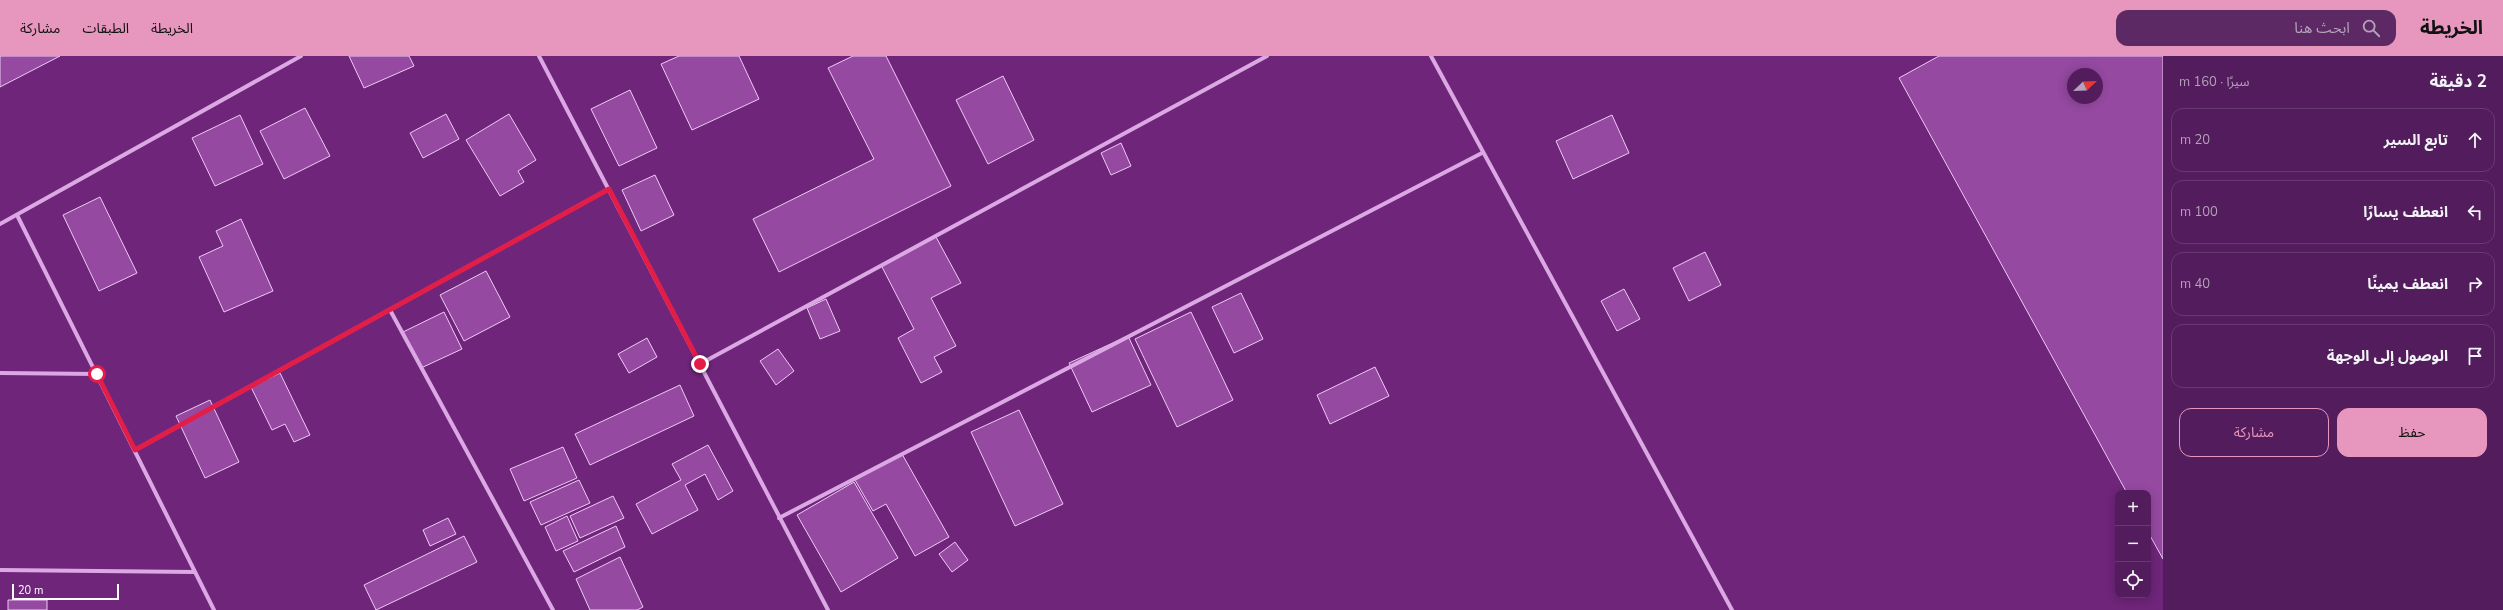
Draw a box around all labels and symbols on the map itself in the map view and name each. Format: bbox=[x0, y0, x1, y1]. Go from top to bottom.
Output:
north arrow bbox=[2067, 68, 2103, 104]
route end bbox=[691, 355, 709, 373]
route start bbox=[88, 365, 106, 383]
scale bar bbox=[12, 582, 119, 601]

